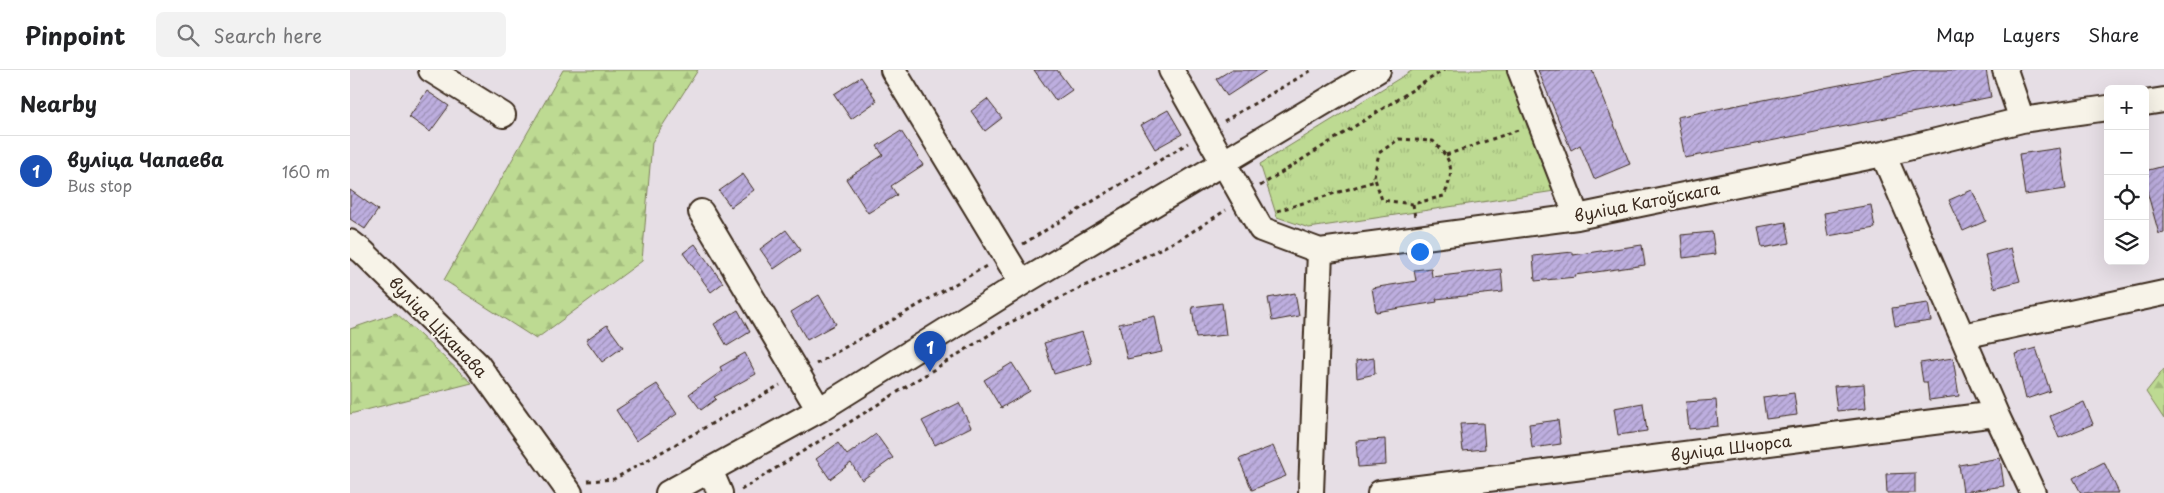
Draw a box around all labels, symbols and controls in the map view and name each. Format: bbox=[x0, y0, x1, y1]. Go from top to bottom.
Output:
search box bbox=[156, 12, 506, 57]
text: Pinpoint bbox=[25, 17, 126, 53]
icon: search bbox=[174, 21, 202, 49]
text: Search here bbox=[214, 21, 322, 49]
text: Map bbox=[1936, 21, 1975, 48]
text: Layers bbox=[2003, 21, 2060, 48]
text: Share bbox=[2088, 21, 2139, 48]
map controls bbox=[2104, 85, 2149, 265]
button: + bbox=[2104, 85, 2149, 130]
text: Nearby bbox=[20, 87, 97, 119]
button: − bbox=[2104, 130, 2149, 175]
text: вуліца Чапаева bbox=[67, 145, 224, 173]
text: 1 bbox=[32, 159, 40, 183]
text: 160 m bbox=[282, 159, 330, 183]
text: Bus stop bbox=[67, 173, 132, 197]
street label: вуліца Катоўскага bbox=[1572, 175, 1722, 227]
button: locate bbox=[2104, 175, 2149, 220]
button: layers bbox=[2104, 220, 2149, 265]
your location bbox=[1407, 239, 1433, 265]
street label: вуліца Ціханава bbox=[384, 270, 493, 382]
pin: 1 bbox=[914, 331, 946, 372]
street label: вуліца Шчорса bbox=[1669, 428, 1793, 466]

